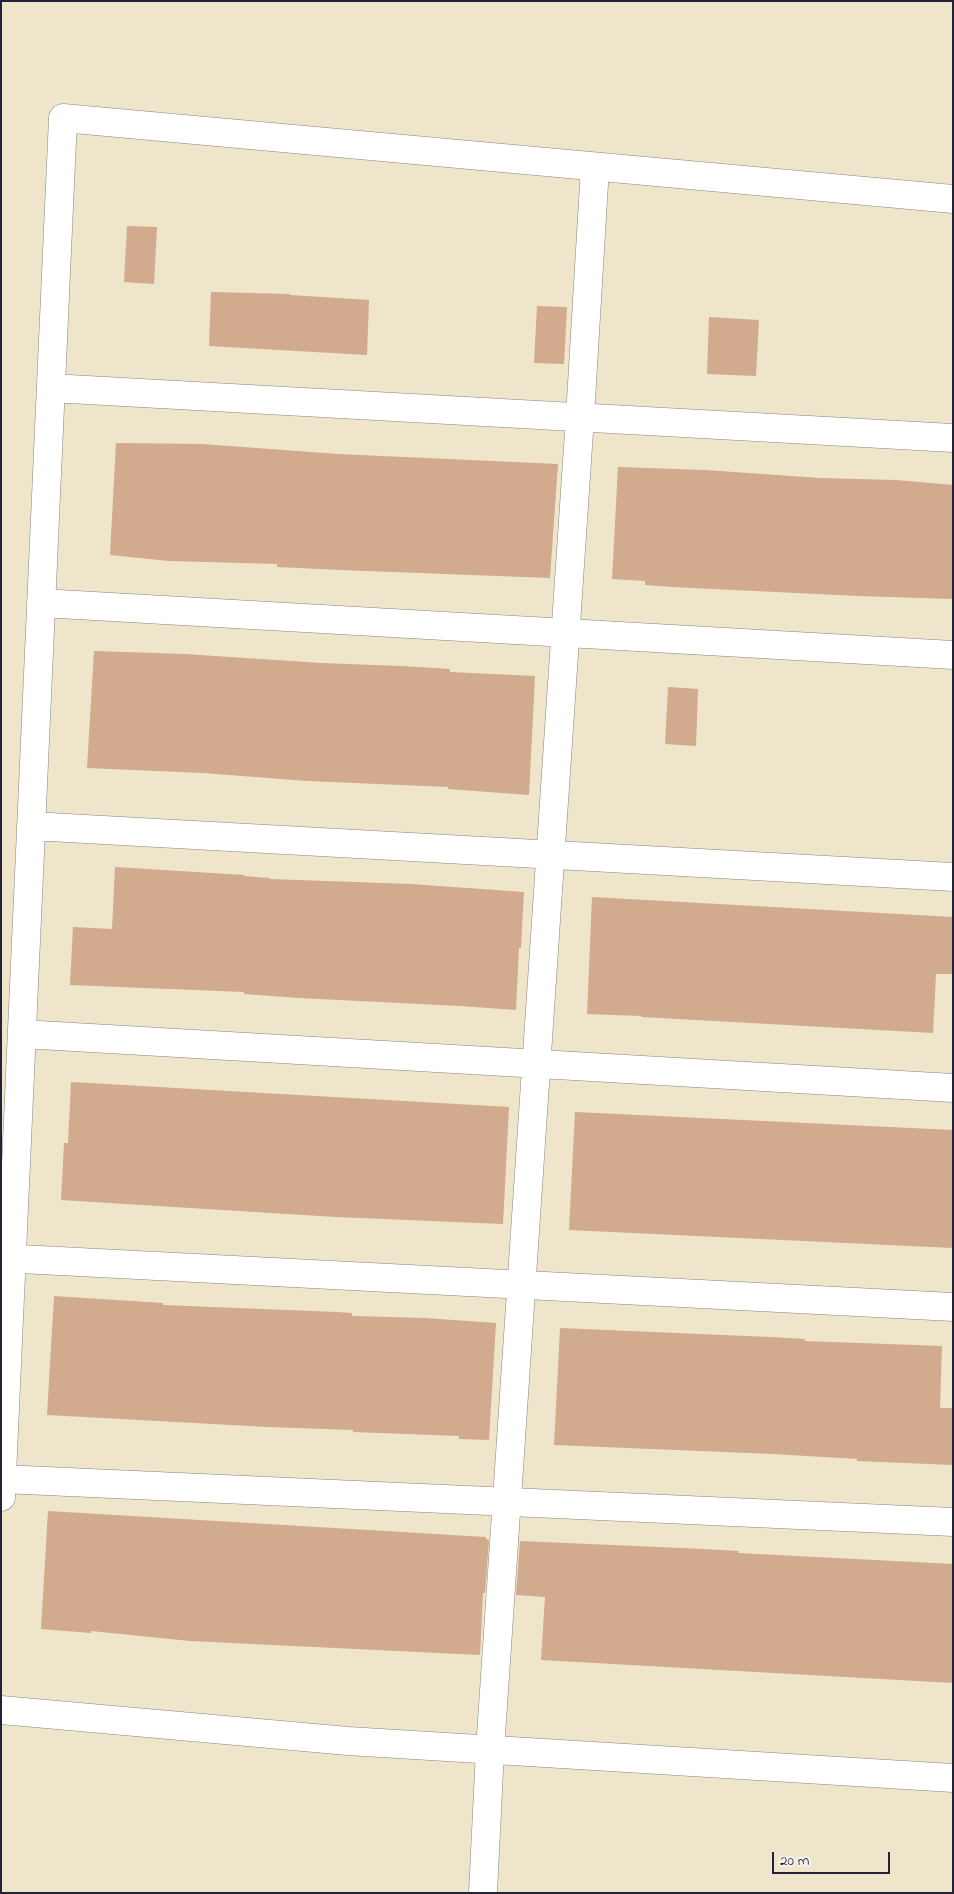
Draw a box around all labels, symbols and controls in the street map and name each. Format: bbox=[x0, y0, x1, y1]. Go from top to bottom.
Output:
scale bar bbox=[774, 1842, 892, 1874]
text: 20 m bbox=[780, 1850, 809, 1872]

